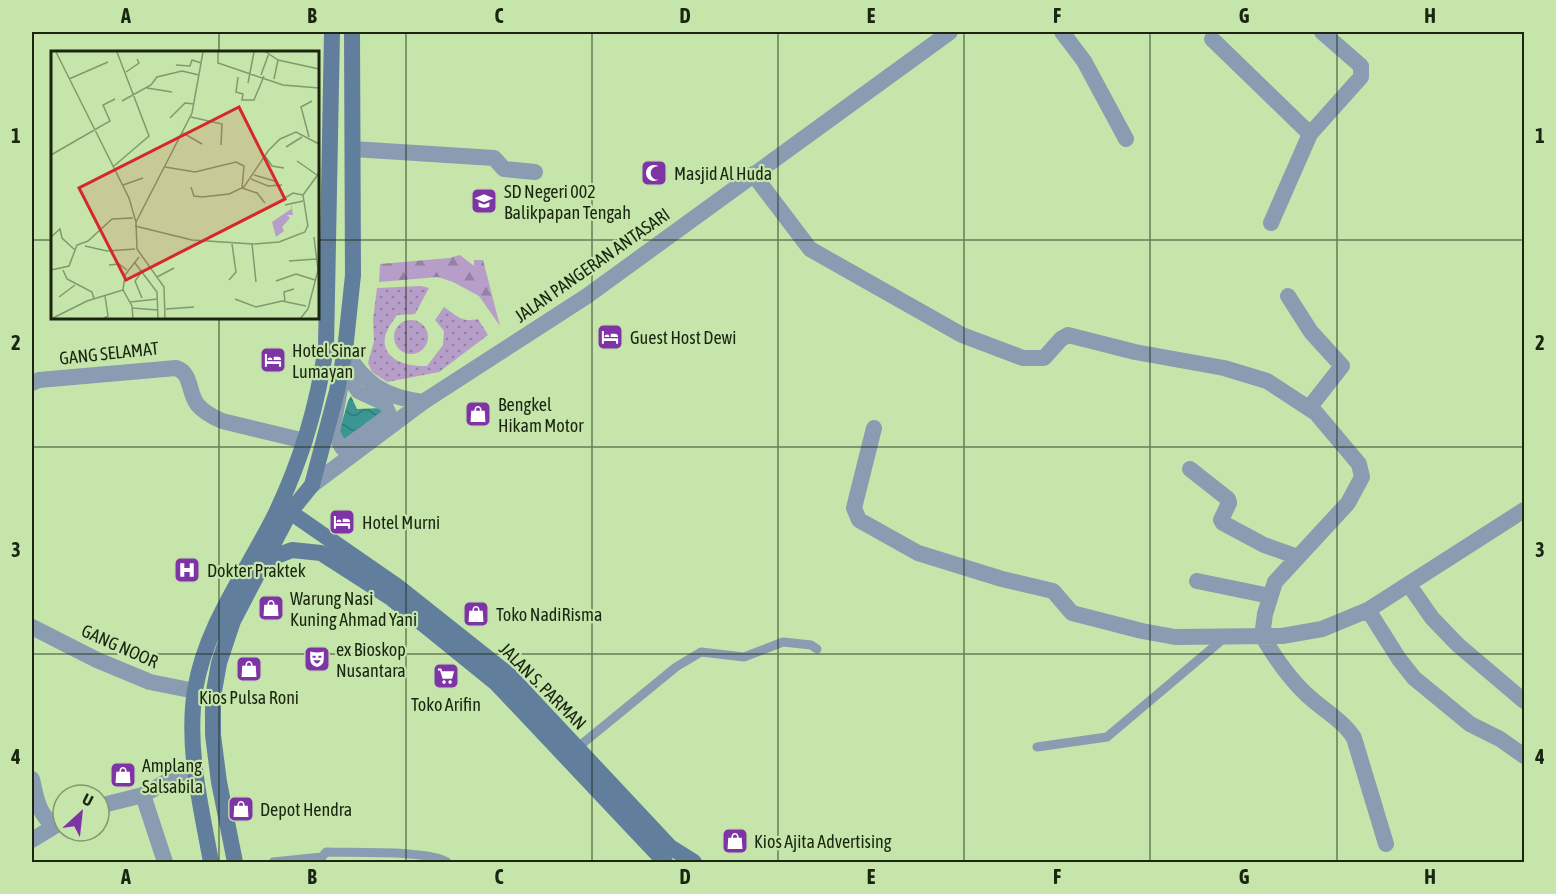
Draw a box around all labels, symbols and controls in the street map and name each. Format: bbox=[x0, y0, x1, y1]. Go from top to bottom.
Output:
text: A bbox=[120, 4, 131, 27]
text: B bbox=[307, 4, 317, 27]
text: C bbox=[495, 4, 504, 27]
text: D bbox=[679, 4, 691, 27]
text: E bbox=[867, 4, 876, 27]
text: F bbox=[1053, 4, 1061, 27]
text: G bbox=[1239, 4, 1250, 27]
text: H bbox=[1424, 4, 1436, 27]
inset map bbox=[51, 51, 320, 320]
text: 1 bbox=[11, 124, 21, 147]
text: 1 bbox=[1535, 124, 1545, 147]
mosque icon: Masjid Al Huda bbox=[639, 158, 669, 188]
place label: Masjid Al Huda bbox=[674, 163, 772, 184]
place label: SD Negeri 002 Balikpapan Tengah bbox=[504, 181, 631, 223]
school or university icon: SD Negeri 002 Balikpapan Tengah bbox=[469, 186, 499, 216]
street label: JALAN PANGERAN ANTASARI bbox=[510, 203, 674, 327]
hotel icon: Guest Host Dewi bbox=[595, 322, 625, 352]
place label: Guest Host Dewi bbox=[630, 327, 736, 348]
text: 2 bbox=[11, 331, 21, 354]
text: 2 bbox=[1535, 331, 1545, 354]
street label: GANG SELAMAT bbox=[58, 337, 160, 369]
place label: Hotel Sinar Lumayan bbox=[292, 340, 366, 382]
hotel icon: Hotel Sinar Lumayan bbox=[258, 345, 288, 375]
place label: Bengkel Hikam Motor bbox=[498, 394, 584, 436]
shop icon: Bengkel Hikam Motor bbox=[463, 399, 493, 429]
hotel icon: Hotel Murni bbox=[327, 507, 357, 537]
place label: Hotel Murni bbox=[362, 512, 440, 533]
text: 3 bbox=[11, 538, 21, 561]
text: 3 bbox=[1535, 538, 1545, 561]
hospital icon: Dokter Praktek bbox=[172, 555, 202, 585]
place label: Dokter Praktek bbox=[207, 560, 306, 581]
place label: Warung Nasi Kuning Ahmad Yani bbox=[290, 588, 417, 630]
shop icon: Warung Nasi Kuning Ahmad Yani bbox=[256, 593, 286, 623]
shop icon: Toko NadiRisma bbox=[461, 599, 491, 629]
place label: Toko NadiRisma bbox=[496, 604, 602, 625]
street label: GANG NOOR bbox=[78, 620, 162, 672]
street label: JALAN S. PARMAN bbox=[495, 638, 591, 734]
place label: ex Bioskop Nusantara bbox=[336, 639, 406, 681]
theatre icon: ex Bioskop Nusantara bbox=[302, 644, 332, 674]
shop icon: Kios Pulsa Roni bbox=[234, 654, 264, 684]
supermarket icon: Toko Arifin bbox=[431, 661, 461, 691]
place label: Kios Pulsa Roni bbox=[199, 687, 299, 708]
place label: Toko Arifin bbox=[411, 694, 481, 715]
text: 4 bbox=[10, 745, 21, 768]
text: 4 bbox=[1534, 745, 1545, 768]
place label: Amplang Salsabila bbox=[142, 755, 203, 797]
shop icon: Amplang Salsabila bbox=[108, 760, 138, 790]
north arrow bbox=[51, 783, 111, 843]
text: U bbox=[80, 789, 96, 810]
shop icon: Depot Hendra bbox=[226, 794, 256, 824]
place label: Depot Hendra bbox=[260, 799, 352, 820]
shop icon: Kios Ajita Advertising bbox=[720, 826, 750, 856]
place label: Kios Ajita Advertising bbox=[754, 831, 892, 852]
text: A bbox=[120, 865, 131, 888]
text: B bbox=[307, 865, 317, 888]
text: C bbox=[495, 865, 504, 888]
text: D bbox=[679, 865, 691, 888]
text: E bbox=[867, 865, 876, 888]
text: F bbox=[1053, 865, 1061, 888]
text: G bbox=[1239, 865, 1250, 888]
text: H bbox=[1424, 865, 1436, 888]

